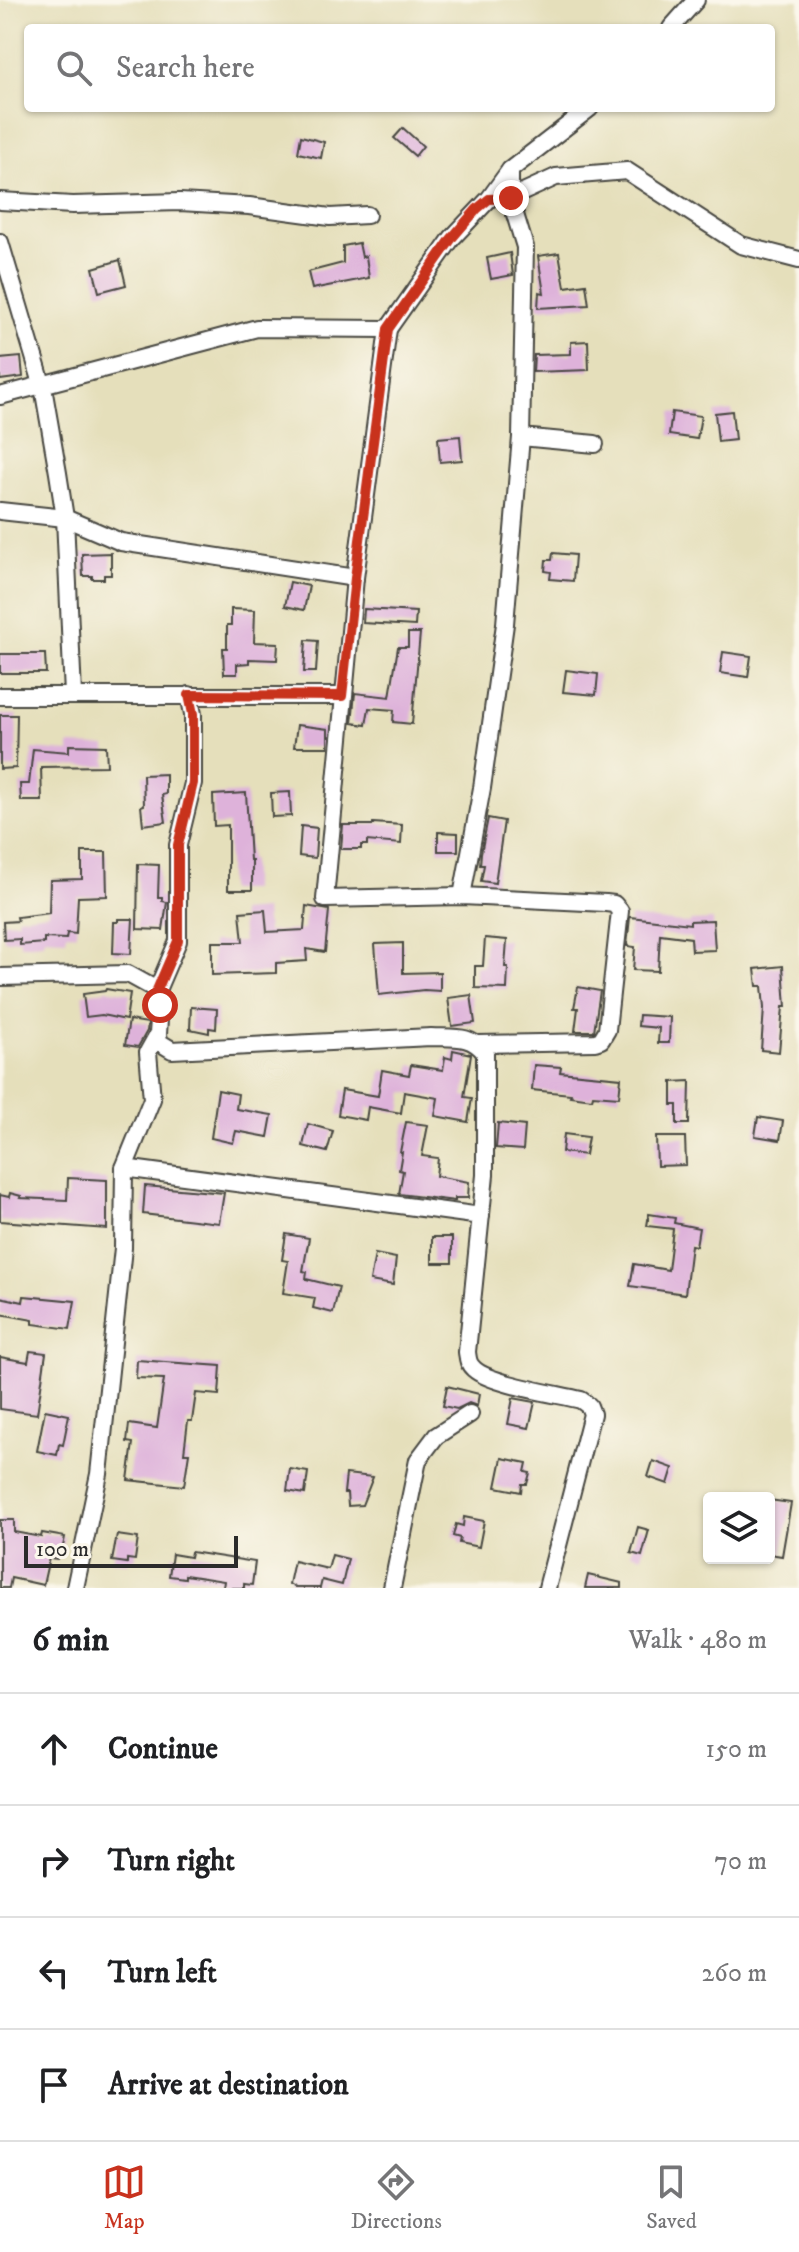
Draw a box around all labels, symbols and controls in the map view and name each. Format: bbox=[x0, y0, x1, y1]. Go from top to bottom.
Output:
search box bbox=[24, 24, 775, 112]
icon: search bbox=[52, 46, 96, 90]
text: Search here bbox=[116, 50, 255, 87]
route end bbox=[493, 180, 529, 216]
route start bbox=[142, 987, 178, 1023]
map controls bbox=[703, 1492, 775, 1564]
button: layers bbox=[703, 1492, 775, 1564]
scale bar bbox=[24, 1532, 238, 1568]
text: 100 m bbox=[36, 1536, 89, 1563]
text: 6 min bbox=[32, 1619, 109, 1661]
text: Walk · 480 m bbox=[629, 1624, 767, 1657]
icon: ahead bbox=[32, 1727, 76, 1771]
text: Continue bbox=[108, 1731, 218, 1768]
text: 150 m bbox=[706, 1733, 767, 1766]
icon: right bbox=[32, 1839, 76, 1883]
text: Turn right bbox=[108, 1843, 235, 1880]
text: 70 m bbox=[714, 1845, 767, 1878]
icon: left bbox=[32, 1951, 76, 1995]
text: Turn left bbox=[108, 1955, 217, 1992]
text: 260 m bbox=[702, 1957, 767, 1990]
icon: arrive bbox=[32, 2063, 76, 2107]
text: Arrive at destination bbox=[108, 2067, 349, 2104]
tab: Map bbox=[102, 2160, 146, 2235]
tab: Directions bbox=[351, 2160, 442, 2235]
tab: Saved bbox=[646, 2160, 697, 2235]

